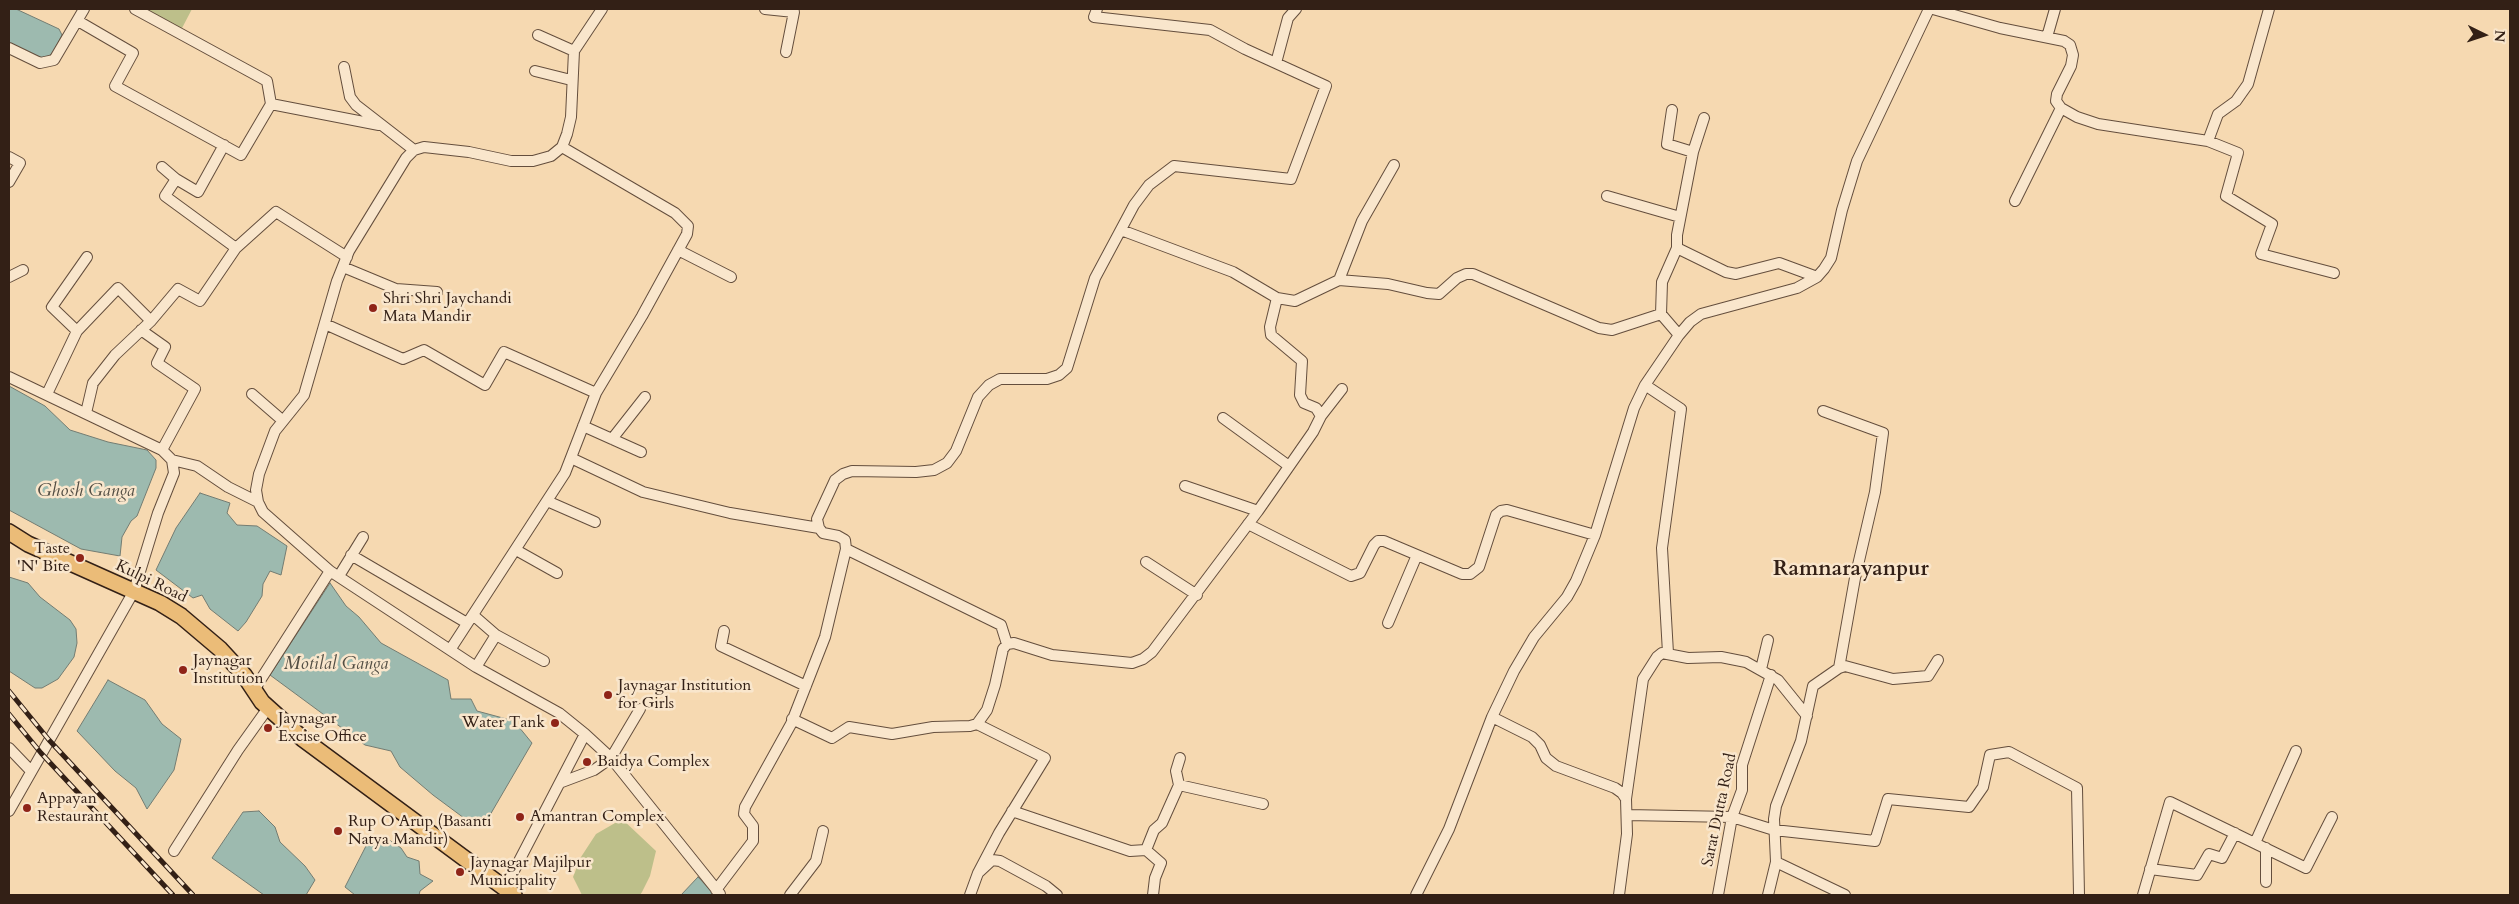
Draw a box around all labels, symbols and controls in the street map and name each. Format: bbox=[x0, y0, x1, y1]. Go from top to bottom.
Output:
north arrow bbox=[2459, 10, 2509, 60]
text: N bbox=[2490, 29, 2509, 43]
place label: Shri Shri Jaychandi Mata Mandir bbox=[383, 289, 512, 327]
marker: Shri Shri Jaychandi Mata Mandir bbox=[367, 302, 379, 314]
water label: Ghosh Ganga bbox=[37, 481, 135, 503]
place label: Taste 'N' Bite bbox=[17, 539, 70, 577]
marker: Taste 'N' Bite bbox=[74, 552, 86, 564]
street label: Kulpi Road bbox=[112, 556, 190, 608]
district label: Ramnarayanpur bbox=[1773, 557, 1929, 583]
place label: Jaynagar Institution bbox=[193, 651, 264, 689]
water label: Motilal Ganga bbox=[284, 654, 388, 676]
marker: Jaynagar Institution bbox=[177, 664, 189, 676]
place label: Jaynagar Institution for Girls bbox=[618, 676, 751, 714]
marker: Jaynagar Institution for Girls bbox=[602, 689, 614, 701]
place label: Jaynagar Excise Office bbox=[278, 709, 367, 747]
place label: Water Tank bbox=[462, 713, 545, 733]
marker: Water Tank bbox=[549, 717, 561, 729]
marker: Jaynagar Excise Office bbox=[262, 722, 274, 734]
place label: Baidya Complex bbox=[597, 752, 710, 772]
street label: Sarat Dutta Road bbox=[1699, 752, 1741, 868]
marker: Baidya Complex bbox=[581, 756, 593, 768]
place label: Appayan Restaurant bbox=[37, 789, 108, 827]
marker: Appayan Restaurant bbox=[21, 802, 33, 814]
place label: Amantran Complex bbox=[530, 807, 664, 827]
marker: Amantran Complex bbox=[514, 811, 526, 823]
place label: Rup O Arup (Basanti Natya Mandir) bbox=[348, 812, 491, 850]
marker: Rup O Arup (Basanti Natya Mandir) bbox=[332, 825, 344, 837]
place label: Jaynagar Majilpur Municipality bbox=[470, 853, 591, 891]
marker: Jaynagar Majilpur Municipality bbox=[454, 866, 466, 878]

